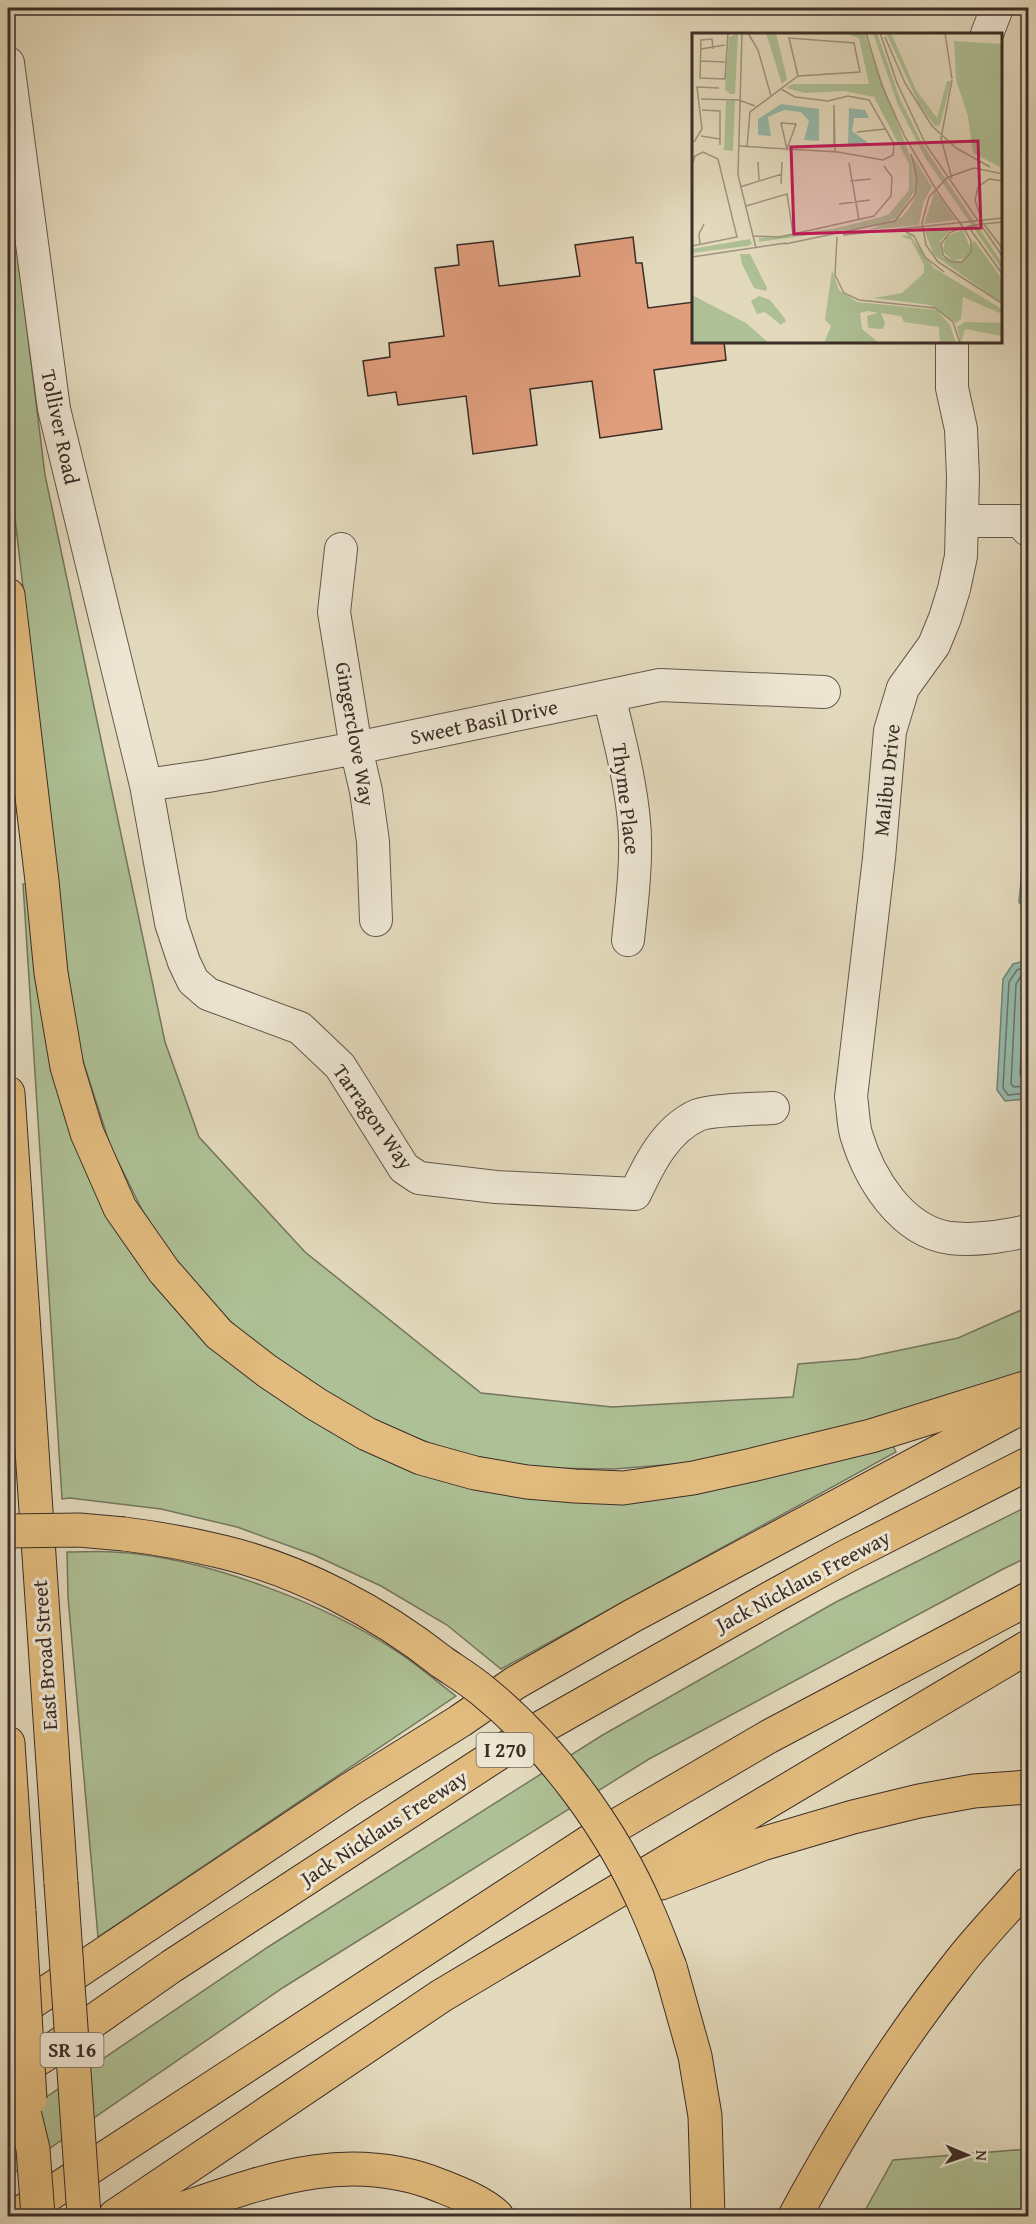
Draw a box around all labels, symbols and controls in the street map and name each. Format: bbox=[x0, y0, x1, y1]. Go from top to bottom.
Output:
inset map bbox=[692, 33, 1003, 344]
street label: Tolliver Road bbox=[33, 367, 88, 488]
street label: Gingerclove Way bbox=[328, 659, 384, 809]
street label: Sweet Basil Drive bbox=[407, 691, 561, 752]
street label: Malibu Drive bbox=[865, 722, 908, 838]
street label: Thyme Place bbox=[604, 741, 649, 857]
street label: Tarragon Way bbox=[325, 1057, 422, 1176]
street label: Jack Nicklaus Freeway bbox=[707, 1521, 896, 1641]
street label: East Broad Street bbox=[24, 1578, 65, 1731]
road number: I 270 bbox=[476, 1733, 534, 1767]
street label: Jack Nicklaus Freeway bbox=[292, 1762, 474, 1895]
road number: SR 16 bbox=[40, 2033, 104, 2067]
north arrow bbox=[937, 2125, 997, 2185]
text: N bbox=[970, 2150, 994, 2162]

